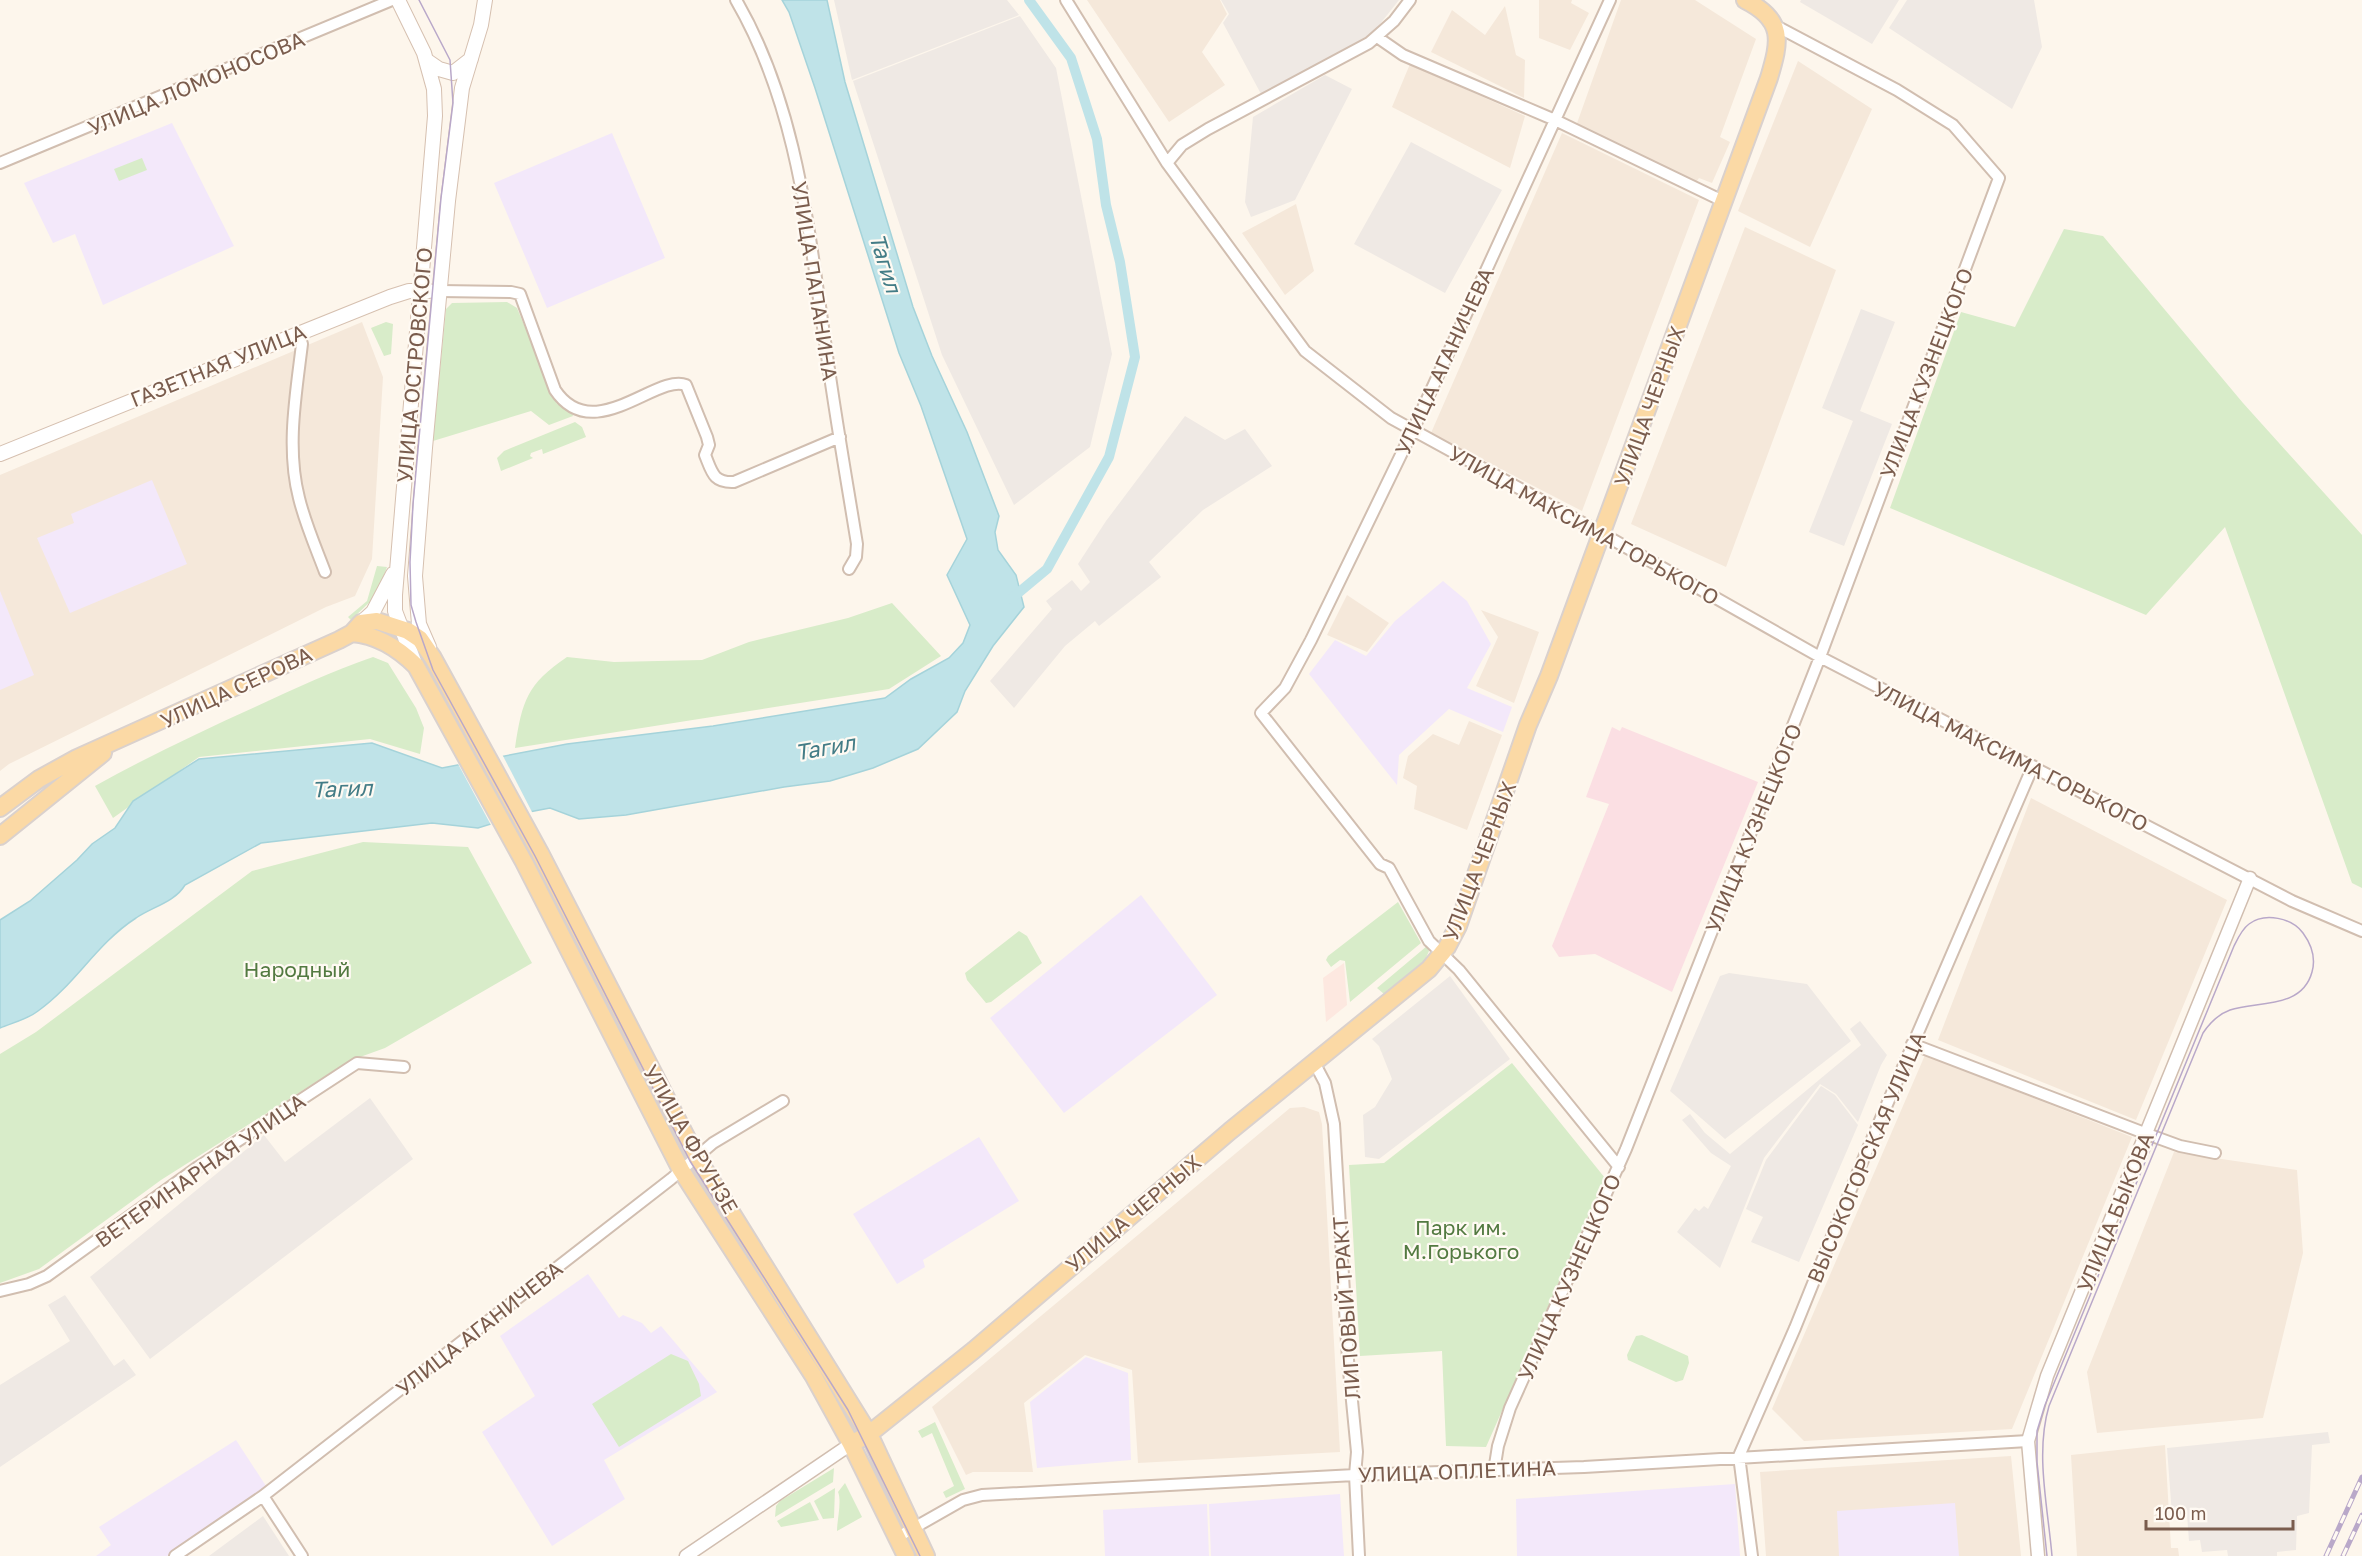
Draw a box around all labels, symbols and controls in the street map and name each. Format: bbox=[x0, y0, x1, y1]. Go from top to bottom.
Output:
street label: УЛИЦА ЛОМОНОСОВА bbox=[84, 26, 308, 140]
street label: УЛИЦА ПАПАНИНА bbox=[786, 180, 844, 382]
water label: Тагил bbox=[864, 230, 908, 298]
street label: УЛИЦА ОСТРОВСКОГО bbox=[391, 246, 437, 484]
street label: УЛИЦА АГАНИЧЕВА bbox=[1389, 263, 1499, 459]
street label: УЛИЦА КУЗНЕЦКОГО bbox=[1874, 264, 1978, 482]
street label: ГАЗЕТНАЯ УЛИЦА bbox=[126, 318, 310, 412]
street label: УЛИЦА ЧЕРНЫХ bbox=[1608, 322, 1690, 490]
street label: УЛИЦА МАКСИМА ГОРЬКОГО bbox=[1444, 440, 1724, 610]
street label: УЛИЦА СЕРОВА bbox=[156, 641, 316, 733]
street label: УЛИЦА МАКСИМА ГОРЬКОГО bbox=[1869, 675, 2153, 837]
street label: УЛИЦА КУЗНЕЦКОГО bbox=[1699, 720, 1807, 936]
water label: Тагил bbox=[793, 728, 859, 766]
water label: Тагил bbox=[311, 773, 375, 803]
street label: УЛИЦА ЧЕРНЫХ bbox=[1437, 777, 1521, 945]
park label: Народный bbox=[244, 956, 350, 982]
street label: ВЫСОКОГОРСКАЯ УЛИЦА bbox=[1801, 1027, 1931, 1287]
street label: УЛИЦА ФРУНЗЕ bbox=[638, 1060, 744, 1218]
street label: ВЕТЕРИНАРНАЯ УЛИЦА bbox=[90, 1087, 310, 1253]
street label: УЛИЦА БЫКОВА bbox=[2071, 1128, 2159, 1296]
street label: УЛИЦА ЧЕРНЫХ bbox=[1060, 1149, 1206, 1277]
street label: УЛИЦА КУЗНЕЦКОГО bbox=[1512, 1170, 1626, 1384]
park label: Парк им. М.Горького bbox=[1403, 1214, 1519, 1264]
street label: ЛИПОВЫЙ ТРАКТ bbox=[1327, 1216, 1365, 1400]
street label: УЛИЦА АГАНИЧЕВА bbox=[391, 1255, 567, 1401]
street label: УЛИЦА ОПЛЕТИНА bbox=[1358, 1455, 1556, 1487]
scale bar bbox=[2146, 1493, 2293, 1531]
text: 100 m bbox=[2155, 1502, 2206, 1524]

